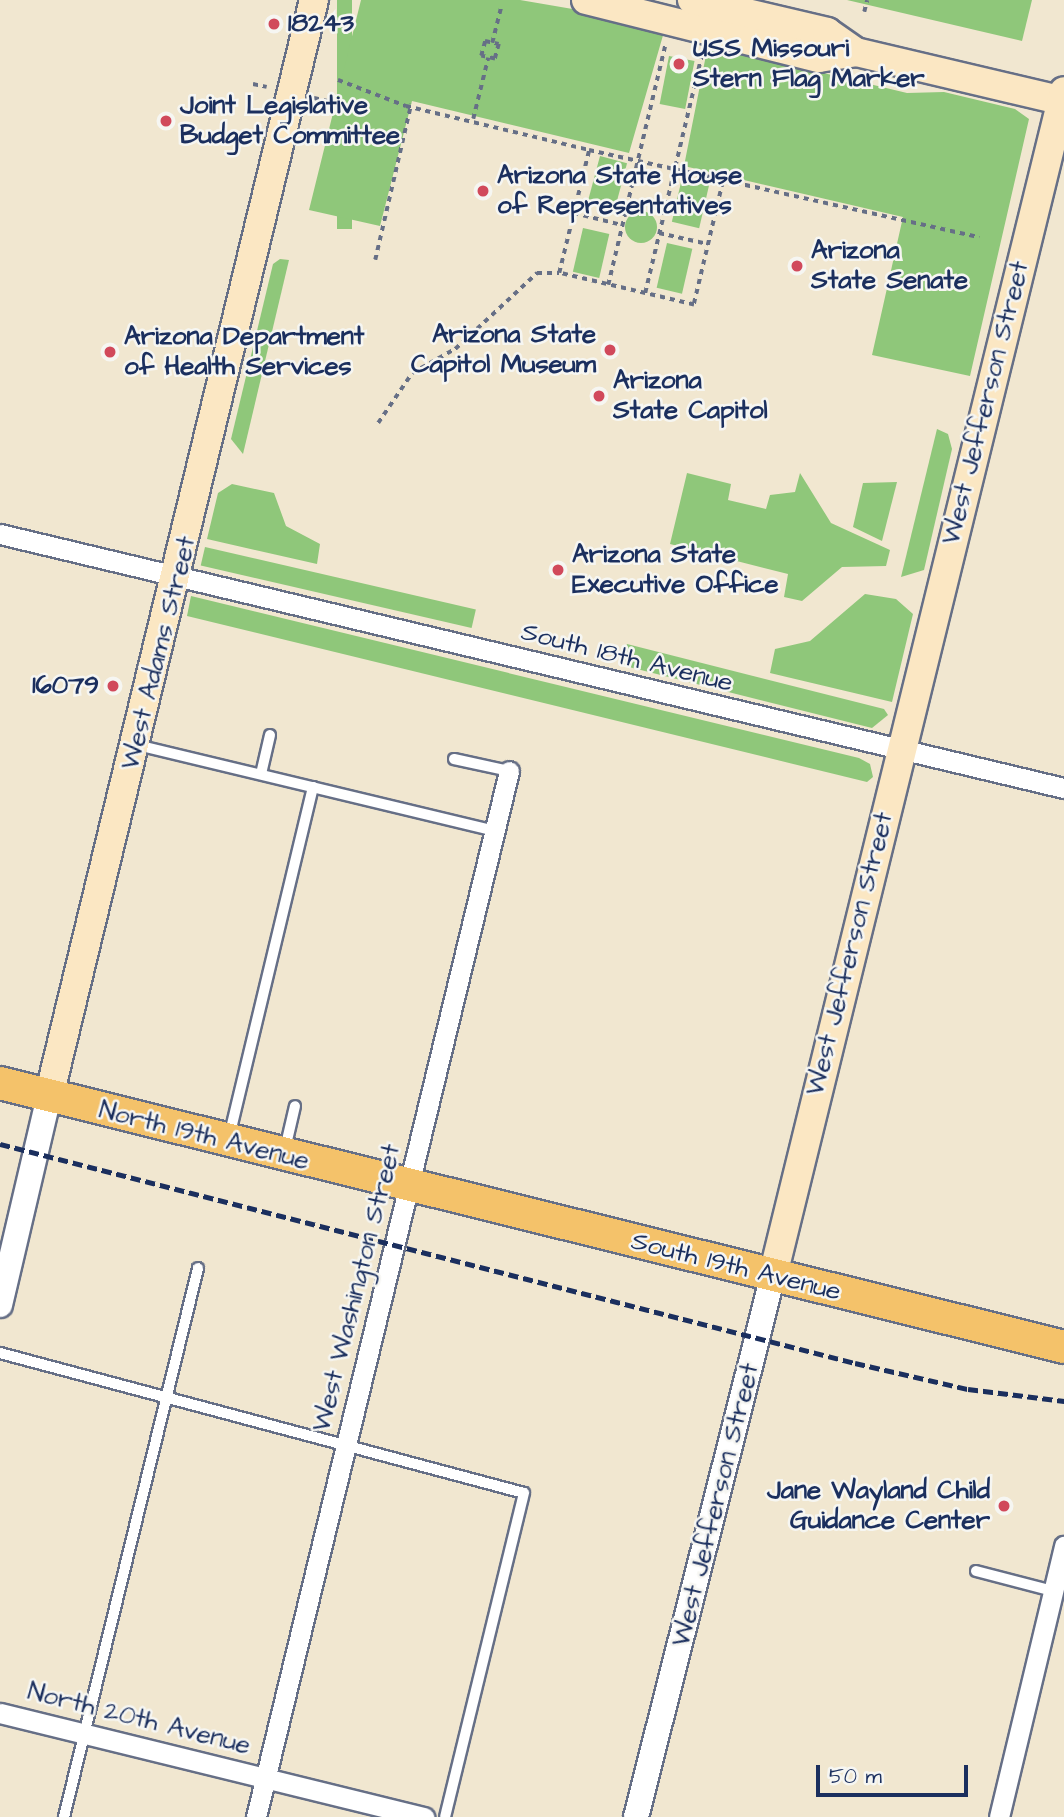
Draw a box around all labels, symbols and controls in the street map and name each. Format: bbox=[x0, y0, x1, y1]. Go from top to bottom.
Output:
place label: 18243 bbox=[288, 8, 354, 40]
marker: 18243 bbox=[266, 16, 282, 32]
place label: USS Missouri Stern Flag Marker bbox=[693, 33, 925, 94]
marker: USS Missouri Stern Flag Marker bbox=[671, 56, 687, 72]
place label: Joint Legislative Budget Committee bbox=[180, 90, 400, 152]
marker: Joint Legislative Budget Committee bbox=[158, 113, 174, 129]
place label: Arizona State House of Representatives bbox=[497, 160, 742, 222]
marker: Arizona State House of Representatives bbox=[475, 183, 491, 199]
place label: Arizona State Senate bbox=[811, 235, 968, 296]
marker: Arizona State Senate bbox=[789, 258, 805, 274]
street label: West Jefferson Street bbox=[936, 258, 1036, 548]
place label: Arizona State Capitol Museum bbox=[411, 319, 596, 380]
place label: Arizona Department of Health Services bbox=[124, 321, 364, 382]
marker: Arizona State Capitol Museum bbox=[602, 342, 618, 358]
marker: Arizona Department of Health Services bbox=[102, 344, 118, 360]
place label: Arizona State Capitol bbox=[613, 365, 768, 426]
marker: Arizona State Capitol bbox=[591, 388, 607, 404]
street label: West Adams Street bbox=[115, 533, 203, 773]
place label: Arizona State Executive Office bbox=[572, 539, 779, 600]
marker: Arizona State Executive Office bbox=[550, 562, 566, 578]
street label: South 18th Avenue bbox=[518, 617, 736, 699]
place label: 16079 bbox=[32, 670, 99, 702]
marker: 16079 bbox=[105, 678, 121, 694]
street label: West Jefferson Street bbox=[800, 809, 900, 1099]
street label: North 19th Avenue bbox=[96, 1095, 312, 1177]
street label: West Washington Street bbox=[306, 1141, 408, 1435]
street label: South 19th Avenue bbox=[628, 1226, 844, 1308]
street label: West Jefferson Street bbox=[666, 1360, 766, 1650]
place label: Jane Wayland Child Guidance Center bbox=[767, 1475, 990, 1536]
marker: Jane Wayland Child Guidance Center bbox=[996, 1498, 1012, 1514]
street label: North 20th Avenue bbox=[24, 1676, 254, 1762]
scale bar bbox=[819, 1750, 971, 1794]
text: 50 m bbox=[829, 1762, 882, 1791]

